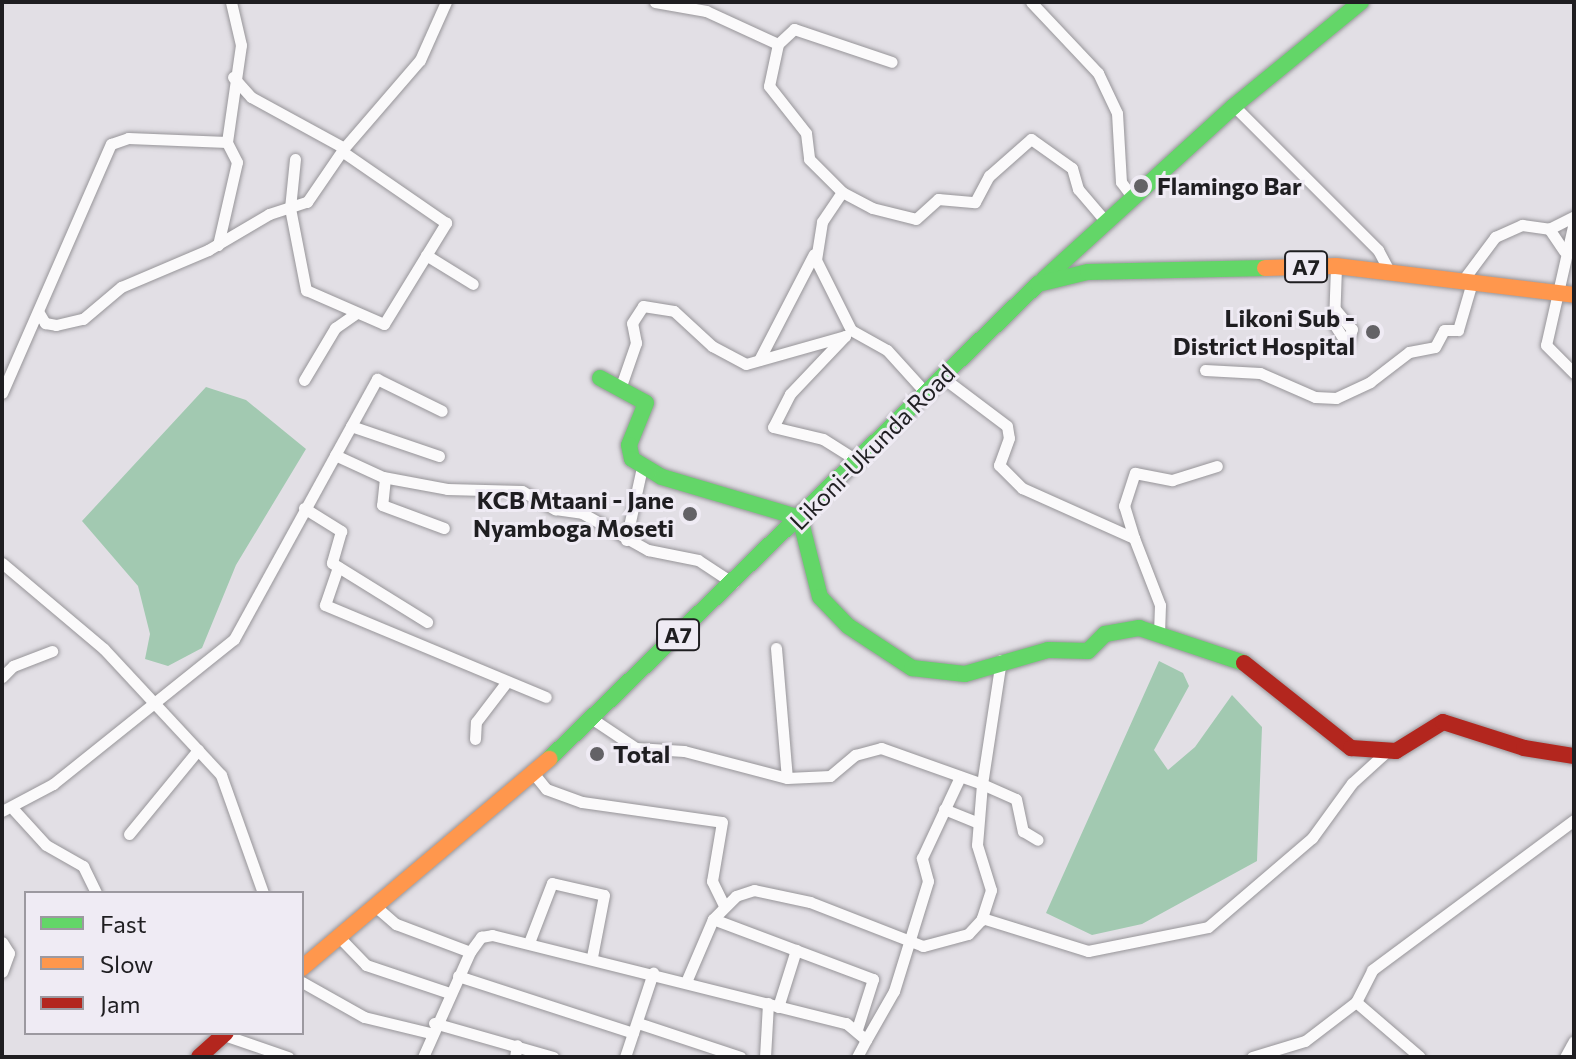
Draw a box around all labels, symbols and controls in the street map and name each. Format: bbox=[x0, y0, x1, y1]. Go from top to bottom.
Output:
place label: Flamingo Bar bbox=[1157, 172, 1302, 200]
marker: Flamingo Bar bbox=[1132, 177, 1150, 195]
road number: A7 bbox=[1284, 249, 1328, 285]
place label: Likoni Sub - District Hospital bbox=[1173, 304, 1355, 360]
marker: Likoni Sub - District Hospital bbox=[1362, 321, 1384, 343]
street label: Likoni-Ukunda Road bbox=[783, 358, 961, 536]
place label: KCB Mtaani - Jane Nyamboga Moseti bbox=[473, 486, 674, 542]
marker: KCB Mtaani - Jane Nyamboga Moseti bbox=[681, 505, 699, 523]
road number: A7 bbox=[656, 617, 700, 653]
place label: Total bbox=[613, 740, 670, 768]
marker: Total bbox=[588, 745, 606, 763]
legend bbox=[24, 891, 304, 1035]
text: Fast bbox=[100, 909, 147, 938]
text: Slow bbox=[100, 949, 153, 978]
text: Jam bbox=[100, 989, 140, 1018]

